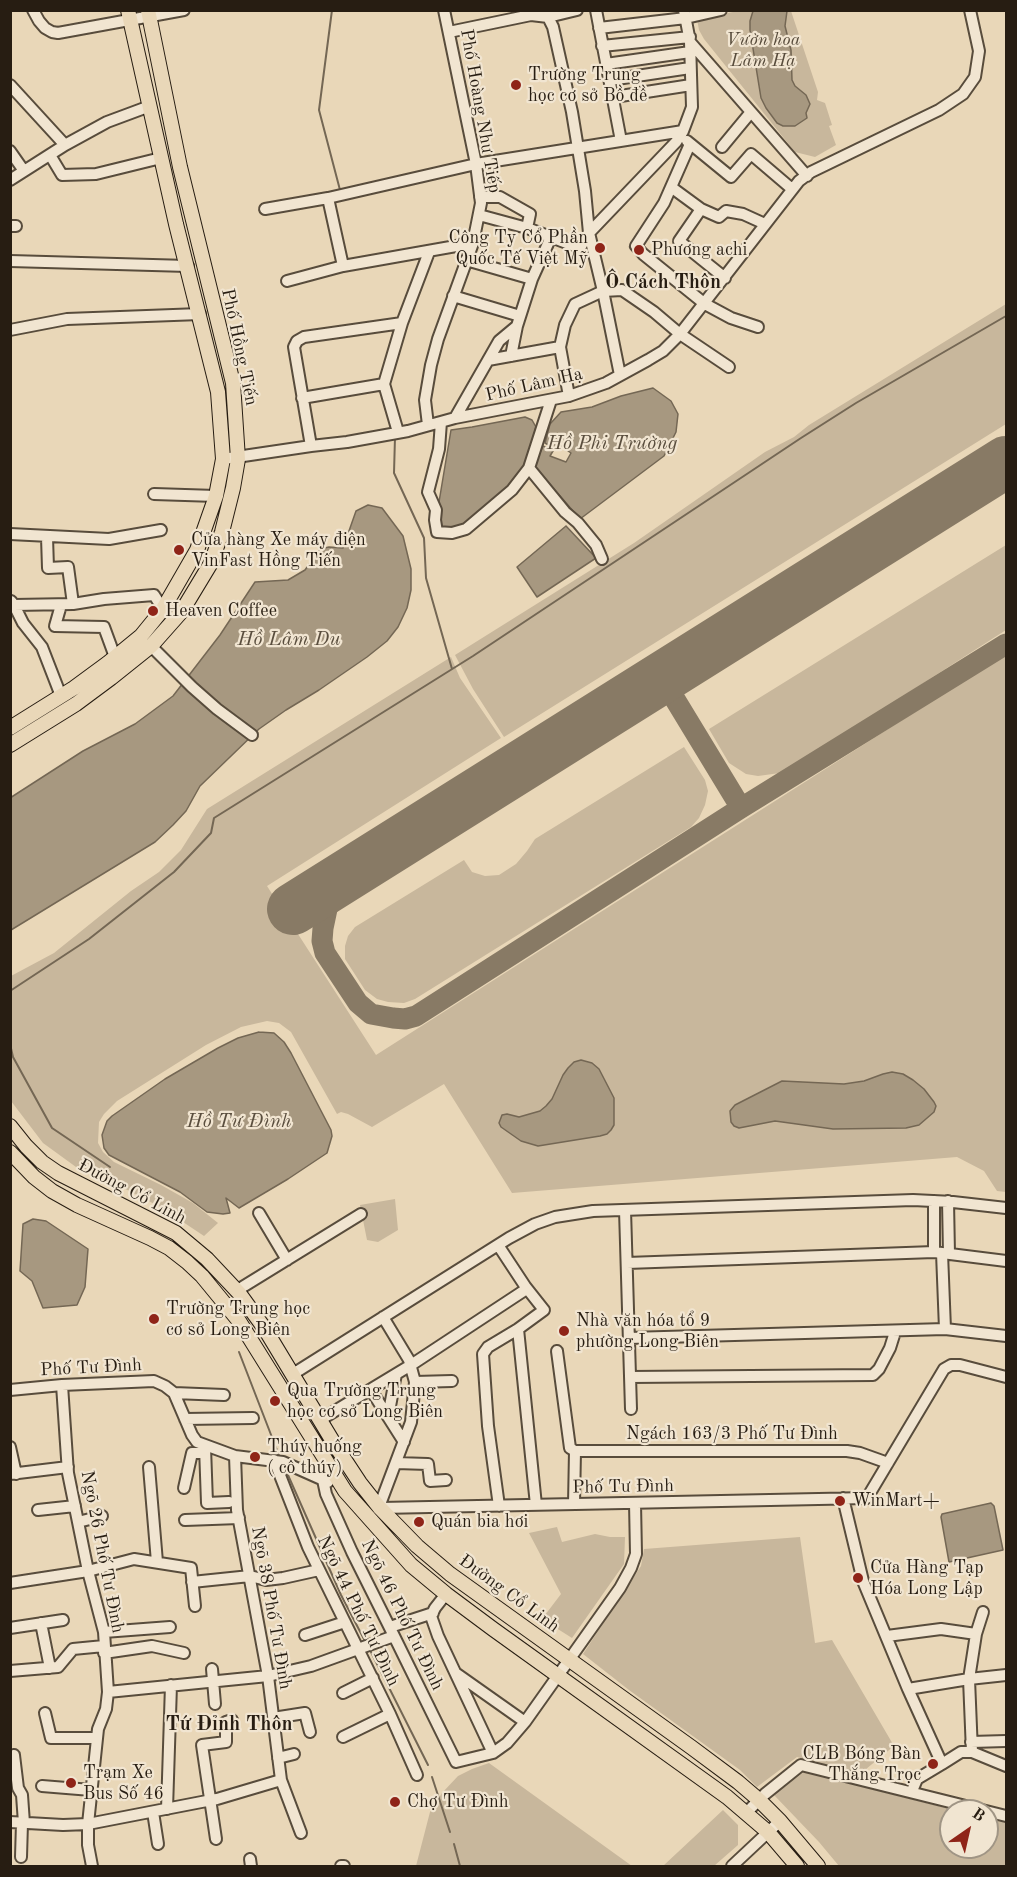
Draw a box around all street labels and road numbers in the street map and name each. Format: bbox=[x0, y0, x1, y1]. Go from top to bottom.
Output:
street label: Phố Hoàng Như Tiếp bbox=[455, 27, 505, 195]
street label: Phố Hồng Tiến bbox=[216, 286, 262, 408]
street label: Phố Lâm Hạ bbox=[483, 363, 585, 407]
street label: Đường Cổ Linh bbox=[74, 1154, 190, 1230]
street label: Phố Tư Đình bbox=[40, 1355, 142, 1381]
street label: Ngách 163/3 Phố Tư Đình bbox=[626, 1423, 838, 1445]
street label: Ngõ 26 Phố Tư Đình bbox=[76, 1469, 128, 1635]
street label: Phố Tư Đình bbox=[572, 1475, 674, 1499]
street label: Ngõ 38 Phố Tư Đình bbox=[246, 1525, 296, 1691]
street label: Ngõ 44 Phố Tư Đình bbox=[312, 1532, 404, 1690]
street label: Ngõ 46 Phố Tư Đình bbox=[356, 1536, 448, 1694]
street label: Đường Cổ Linh bbox=[454, 1550, 564, 1638]

